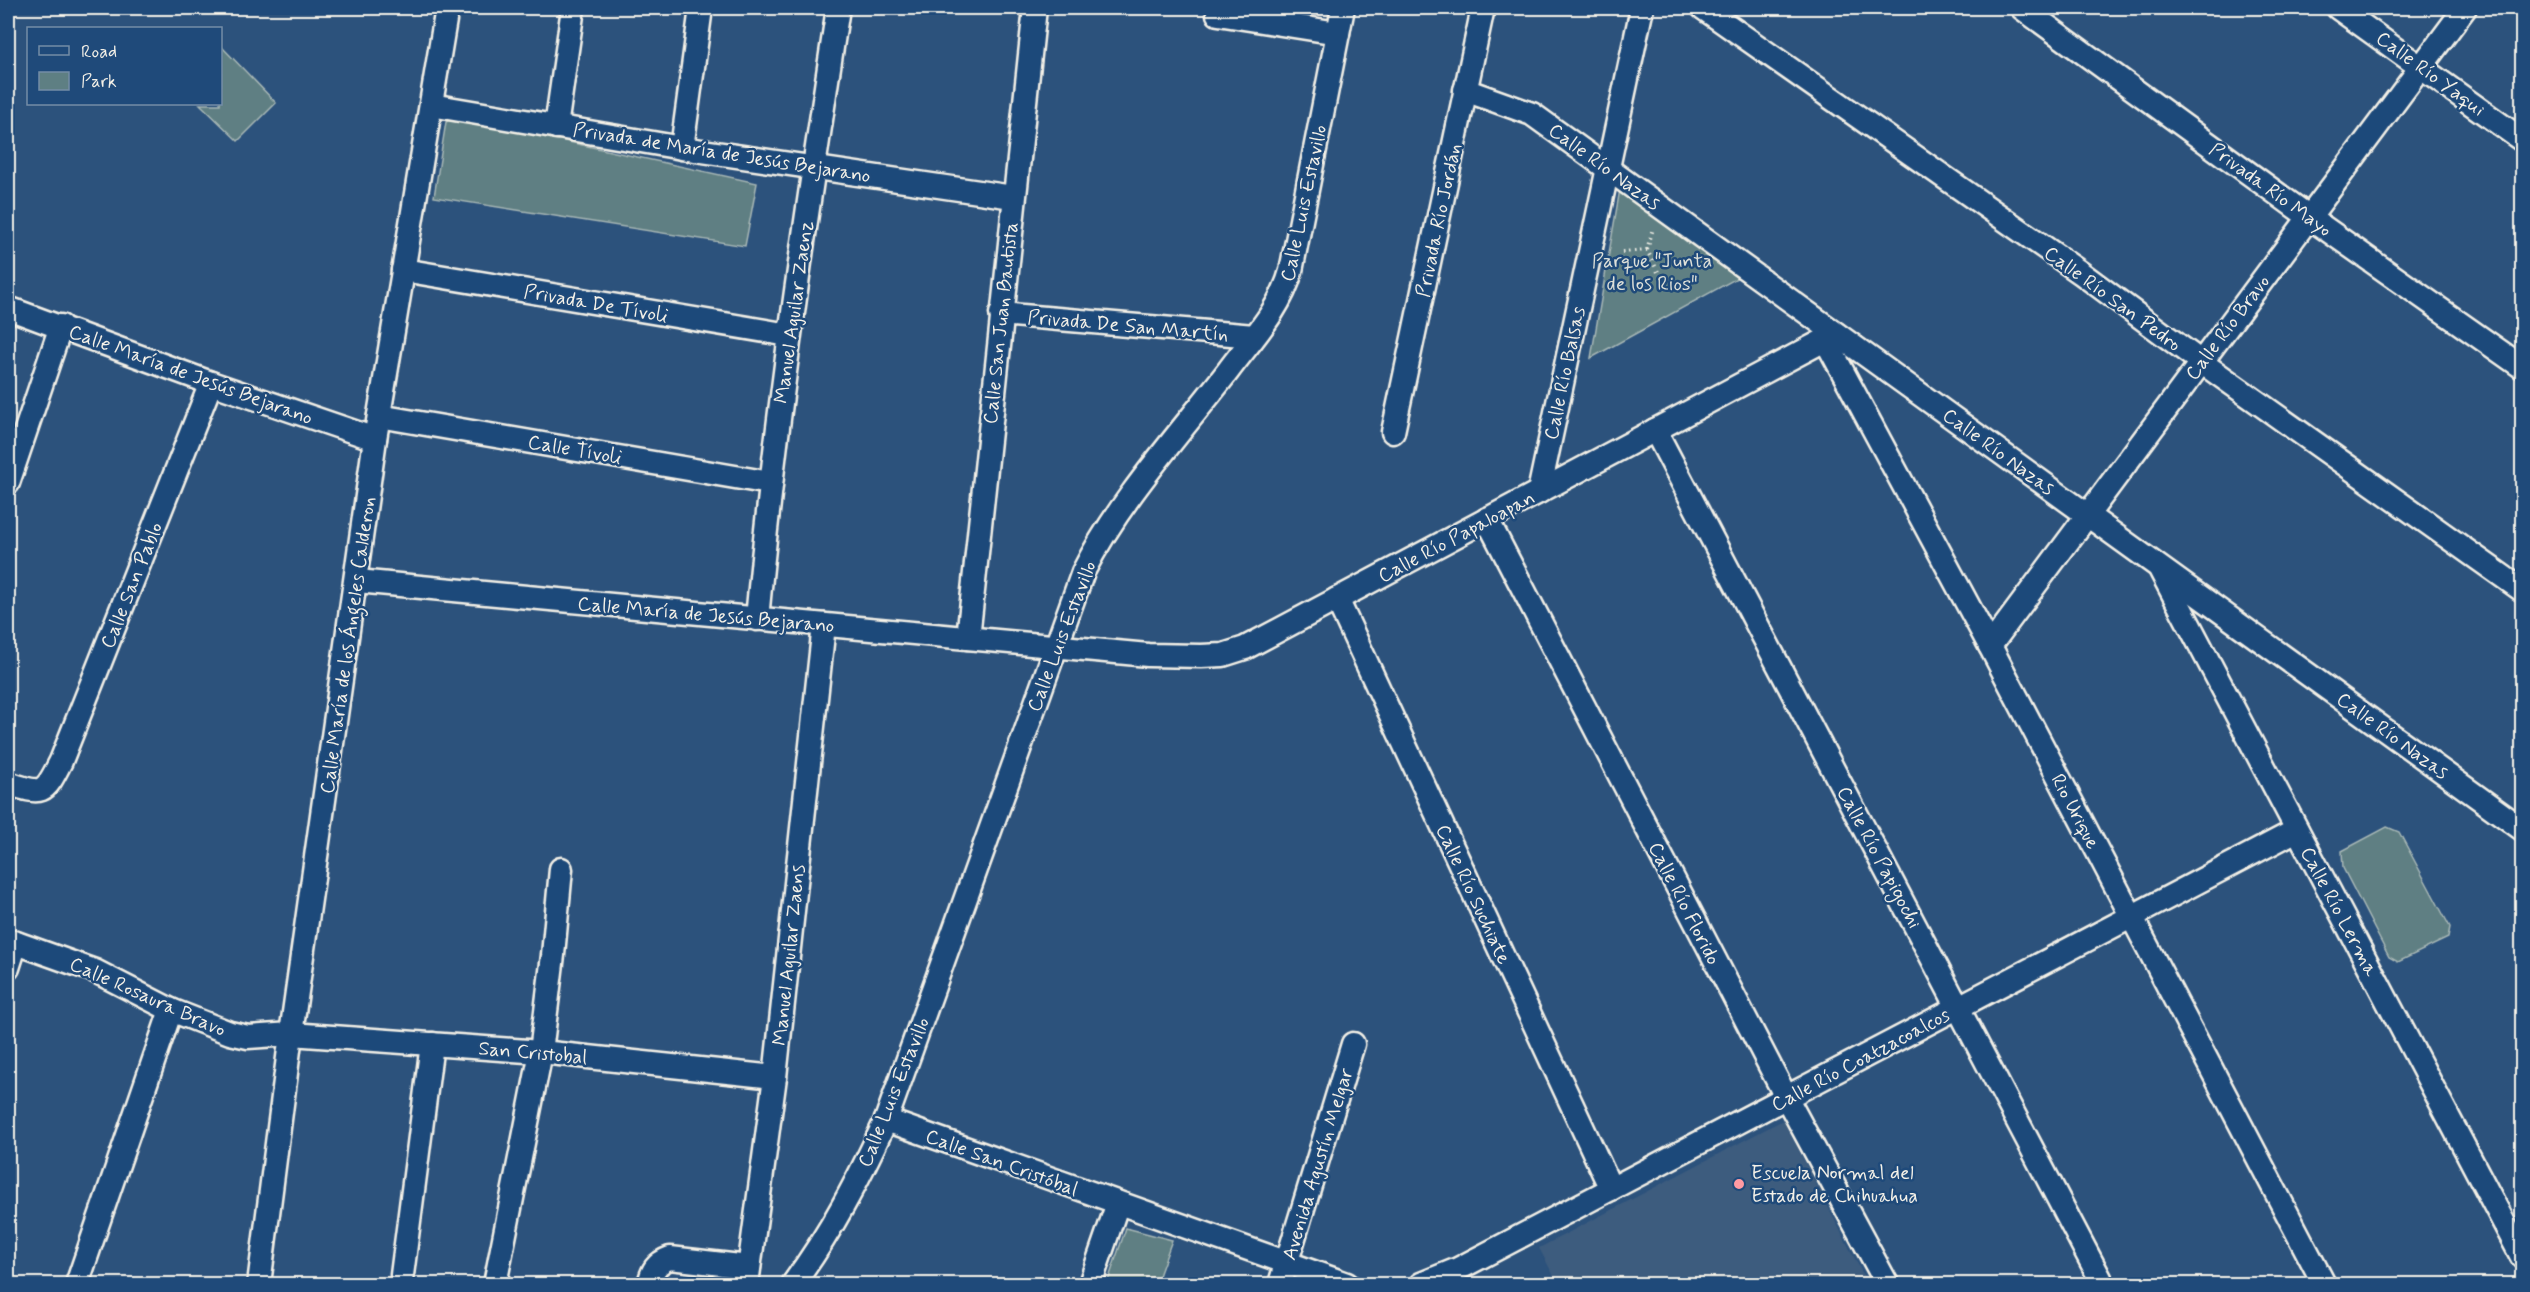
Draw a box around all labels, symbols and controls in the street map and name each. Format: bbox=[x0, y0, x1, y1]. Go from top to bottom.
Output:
street label: Calle Río Yaqui bbox=[2370, 25, 2490, 123]
legend bbox=[27, 27, 222, 105]
text: Road bbox=[81, 40, 117, 64]
text: Park bbox=[81, 70, 117, 94]
street label: Privada de María de Jesús Bejarano bbox=[571, 117, 872, 190]
street label: Calle Río Nazas bbox=[1543, 117, 1666, 217]
street label: Calle Luis Estavillo bbox=[1275, 122, 1334, 284]
street label: Privada Río Mayo bbox=[2203, 137, 2337, 244]
street label: Privada Río Jordán bbox=[1410, 141, 1469, 300]
street label: Manuel Aguilar Zaenz bbox=[768, 219, 821, 405]
street label: Calle San Juan Bautista bbox=[977, 221, 1026, 426]
street label: Calle Río San Pedro bbox=[2038, 240, 2186, 358]
park label: Parque "Junta de los Rios" bbox=[1592, 248, 1712, 298]
street label: Calle Río Bravo bbox=[2180, 270, 2277, 386]
street label: Privada De Tívoli bbox=[522, 279, 670, 330]
street label: Privada De San Martín bbox=[1026, 304, 1230, 349]
street label: Calle Río Balsas bbox=[1538, 304, 1593, 442]
street label: Calle María de Jesús Bejarano bbox=[65, 319, 316, 432]
street label: Calle Río Nazas bbox=[1937, 402, 2060, 502]
street label: Calle Tívoli bbox=[526, 429, 624, 472]
street label: Calle Río Papaloapan bbox=[1374, 485, 1540, 590]
street label: Calle María de los Ángeles Calderon bbox=[314, 495, 385, 796]
street label: Calle San Pablo bbox=[95, 518, 170, 653]
street label: Calle Luis Estavillo bbox=[1021, 557, 1104, 716]
street label: Calle María de Jesús Bejarano bbox=[576, 591, 835, 640]
street label: Calle Río Nazas bbox=[2331, 686, 2454, 786]
street label: Rio Urique bbox=[2044, 769, 2106, 854]
street label: Calle Río Papigochi bbox=[1829, 782, 1928, 934]
street label: Calle Río Suchiate bbox=[1428, 820, 1517, 969]
street label: Calle Río Florido bbox=[1641, 838, 1726, 970]
street label: Calle Río Lerma bbox=[2293, 842, 2385, 982]
street label: Manuel Aguilar Zaens bbox=[767, 863, 812, 1047]
street label: Calle Rosaura Bravo bbox=[65, 951, 230, 1044]
street label: Calle Río Coatzacoalcos bbox=[1767, 1002, 1955, 1119]
street label: Calle Luis Estavillo bbox=[852, 1014, 937, 1172]
street label: San Cristobal bbox=[477, 1035, 588, 1072]
street label: Avenida Agustín Melgar bbox=[1276, 1065, 1361, 1264]
street label: Calle San Cristóbal bbox=[921, 1123, 1082, 1204]
place label: Escuela Normal del Estado de Chihuahua bbox=[1751, 1160, 1918, 1210]
marker: Escuela Normal del Estado de Chihuahua bbox=[1732, 1177, 1746, 1191]

